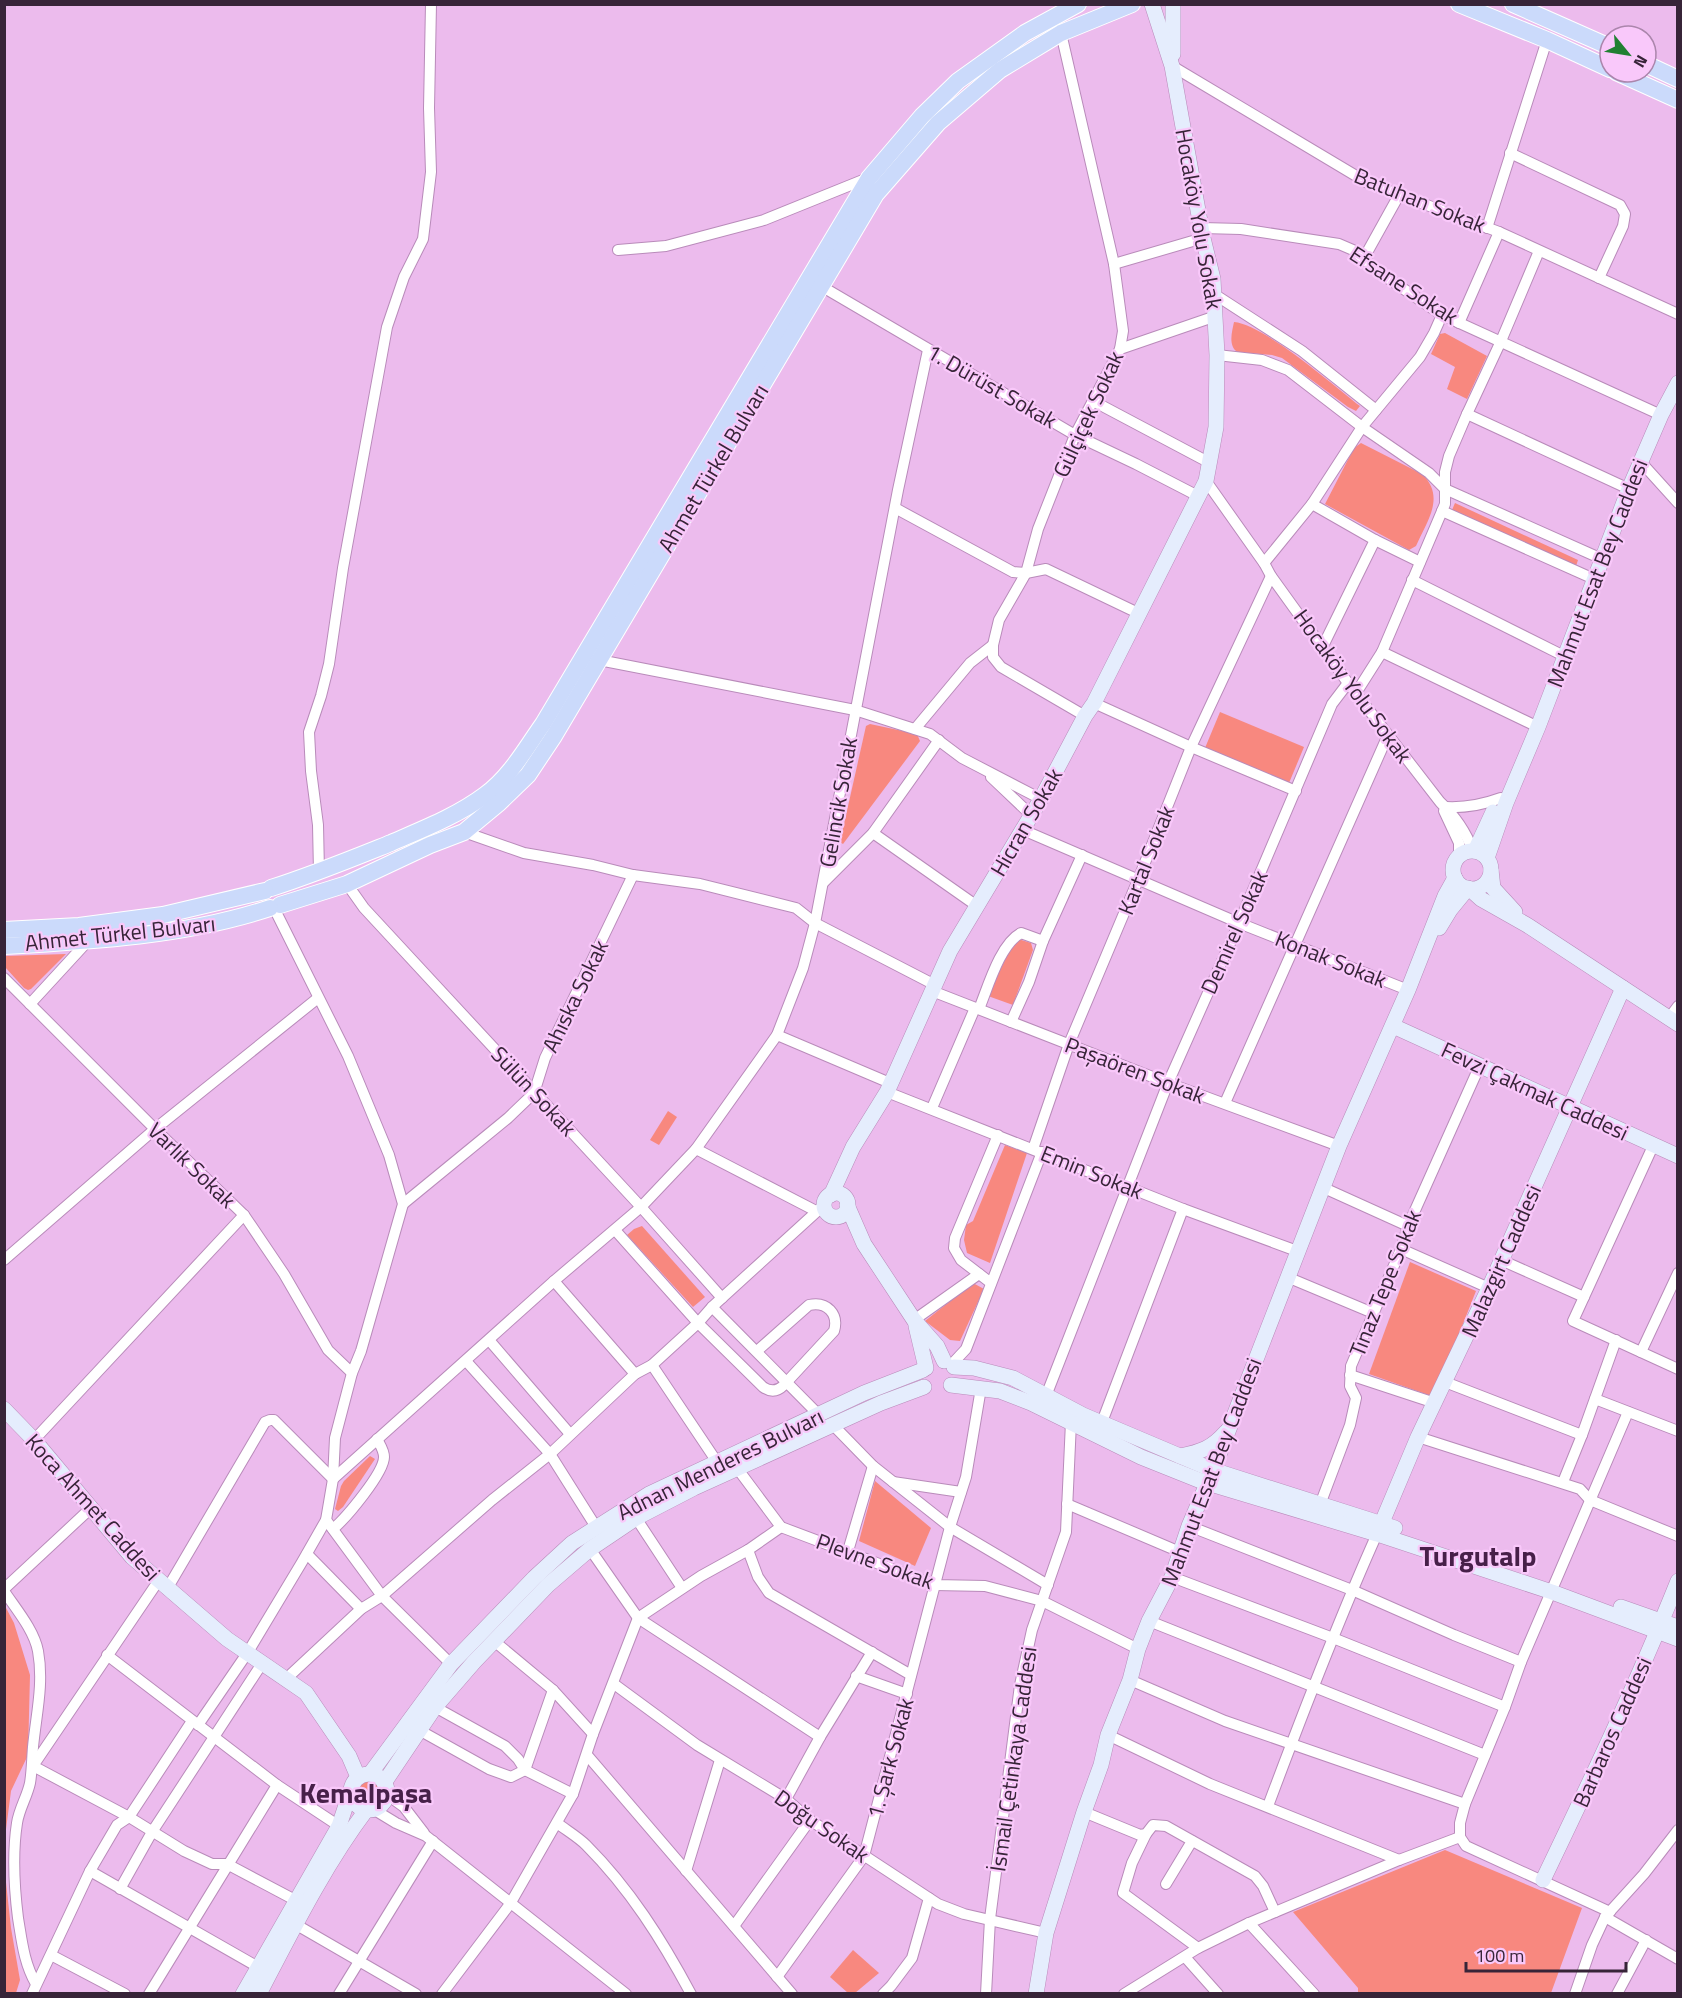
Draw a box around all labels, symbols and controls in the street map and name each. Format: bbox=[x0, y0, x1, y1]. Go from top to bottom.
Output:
north arrow bbox=[1598, 24, 1658, 84]
text: N bbox=[1628, 51, 1654, 72]
street label: Hocaköy Yolu Sokak bbox=[1166, 126, 1232, 313]
street label: Batuhan Sokak bbox=[1349, 158, 1491, 242]
street label: Efsane Sokak bbox=[1343, 237, 1466, 333]
street label: 1. Dürüst Sokak bbox=[921, 335, 1064, 437]
street label: Gülçiçek Sokak bbox=[1044, 345, 1132, 483]
street label: Ahmet Türkel Bulvarı bbox=[649, 377, 777, 559]
street label: Mahmut Esat Bey Caddesi bbox=[1538, 454, 1656, 692]
street label: Hocaköy Yolu Sokak bbox=[1285, 602, 1421, 770]
street label: Gelincik Sokak bbox=[810, 734, 866, 870]
street label: Hicran Sokak bbox=[981, 761, 1071, 883]
street label: Kartal Sokak bbox=[1109, 800, 1184, 920]
street label: Demirel Sokak bbox=[1192, 864, 1277, 999]
street label: Ahmet Türkel Bulvarı bbox=[23, 906, 217, 960]
street label: Konak Sokak bbox=[1270, 921, 1392, 997]
street label: Ahıska Sokak bbox=[533, 933, 617, 1058]
street label: Paşaören Sokak bbox=[1060, 1028, 1210, 1112]
street label: Fevzi Çakmak Caddesi bbox=[1436, 1033, 1634, 1149]
street label: Sülün Sokak bbox=[483, 1038, 585, 1144]
street label: Varlık Sokak bbox=[140, 1114, 244, 1216]
street label: Emin Sokak bbox=[1036, 1136, 1149, 1208]
street label: Malazgirt Caddesi bbox=[1452, 1179, 1550, 1343]
street label: Tınaz Tepe Sokak bbox=[1340, 1204, 1430, 1362]
street label: Mahmut Esat Bey Caddesi bbox=[1152, 1353, 1270, 1591]
street label: Adnan Menderes Bulvarı bbox=[611, 1399, 829, 1529]
street label: Koca Ahmet Caddesi bbox=[17, 1426, 169, 1588]
street label: Plevne Sokak bbox=[811, 1524, 939, 1598]
district label: Turgutalp bbox=[1420, 1534, 1536, 1577]
street label: İsmail Çetinkaya Caddesi bbox=[980, 1644, 1046, 1874]
street label: Barbaros Caddesi bbox=[1564, 1651, 1660, 1813]
street label: 1. Şark Sokak bbox=[858, 1694, 923, 1822]
district label: Kemalpaşa bbox=[300, 1771, 432, 1814]
street label: Doğu Sokak bbox=[768, 1781, 877, 1872]
scale bar bbox=[1466, 1935, 1626, 1973]
text: 100 m bbox=[1475, 1942, 1524, 1969]

